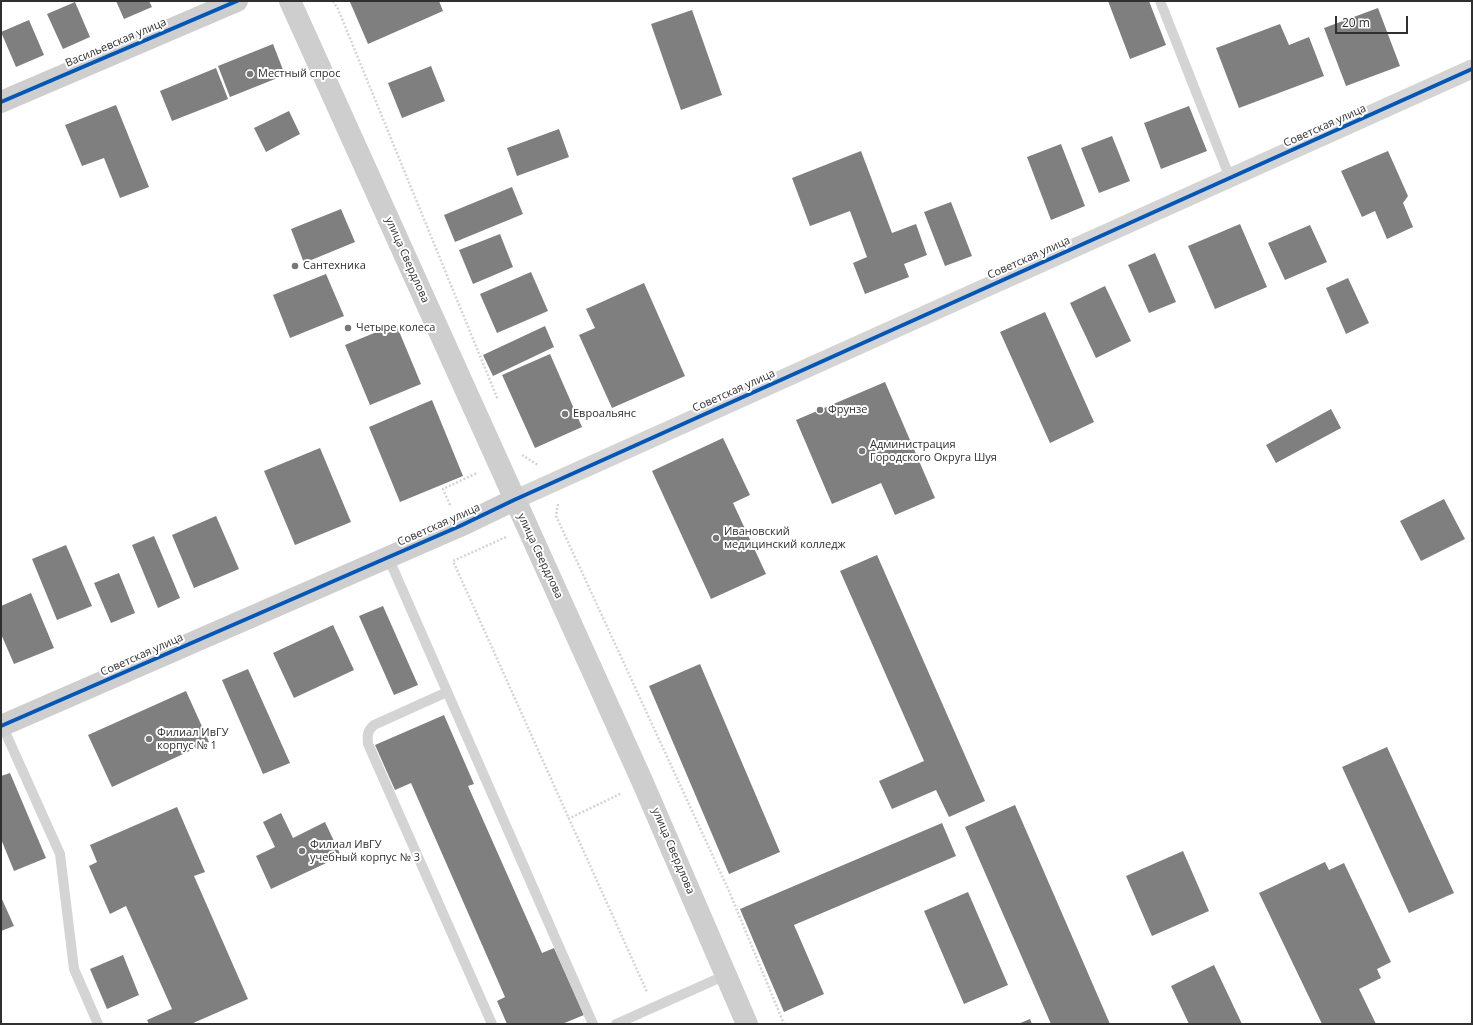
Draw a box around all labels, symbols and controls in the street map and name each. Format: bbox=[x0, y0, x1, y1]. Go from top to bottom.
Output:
scale bar bbox=[1337, 8, 1410, 34]
text: 20 m bbox=[1342, 14, 1370, 31]
street label: Васильевская улица bbox=[63, 16, 169, 70]
place label: Местный спрос bbox=[258, 67, 340, 81]
marker: Местный спрос bbox=[245, 69, 255, 79]
street label: Советская улица bbox=[1282, 102, 1368, 150]
street label: улица Свердлова bbox=[382, 215, 432, 305]
street label: Советская улица bbox=[986, 234, 1072, 282]
place label: Сантехника bbox=[303, 259, 366, 273]
marker: Сантехника bbox=[290, 261, 300, 271]
place label: Четыре колеса bbox=[356, 321, 435, 335]
marker: Четыре колеса bbox=[343, 323, 353, 333]
street label: Советская улица bbox=[691, 367, 777, 415]
place label: Фрунзе bbox=[828, 403, 867, 417]
marker: Фрунзе bbox=[815, 405, 825, 415]
place label: Евроальянс bbox=[573, 407, 636, 421]
marker: Евроальянс bbox=[560, 409, 570, 419]
place label: Администрация Городского Округа Шуя bbox=[870, 438, 997, 464]
marker: Администрация Городского Округа Шуя bbox=[857, 446, 867, 456]
street label: Советская улица bbox=[396, 501, 482, 549]
street label: улица Свердлова bbox=[514, 511, 566, 601]
place label: Ивановский медицинский колледж bbox=[724, 525, 846, 551]
marker: Ивановский медицинский колледж bbox=[711, 533, 721, 543]
street label: Советская улица bbox=[99, 631, 185, 679]
place label: Филиал ИвГУ корпус № 1 bbox=[157, 726, 228, 752]
marker: Филиал ИвГУ корпус № 1 bbox=[144, 734, 154, 744]
street label: улица Свердлова bbox=[649, 806, 697, 896]
place label: Филиал ИвГУ учебный корпус № 3 bbox=[310, 838, 420, 864]
marker: Филиал ИвГУ учебный корпус № 3 bbox=[297, 846, 307, 856]

